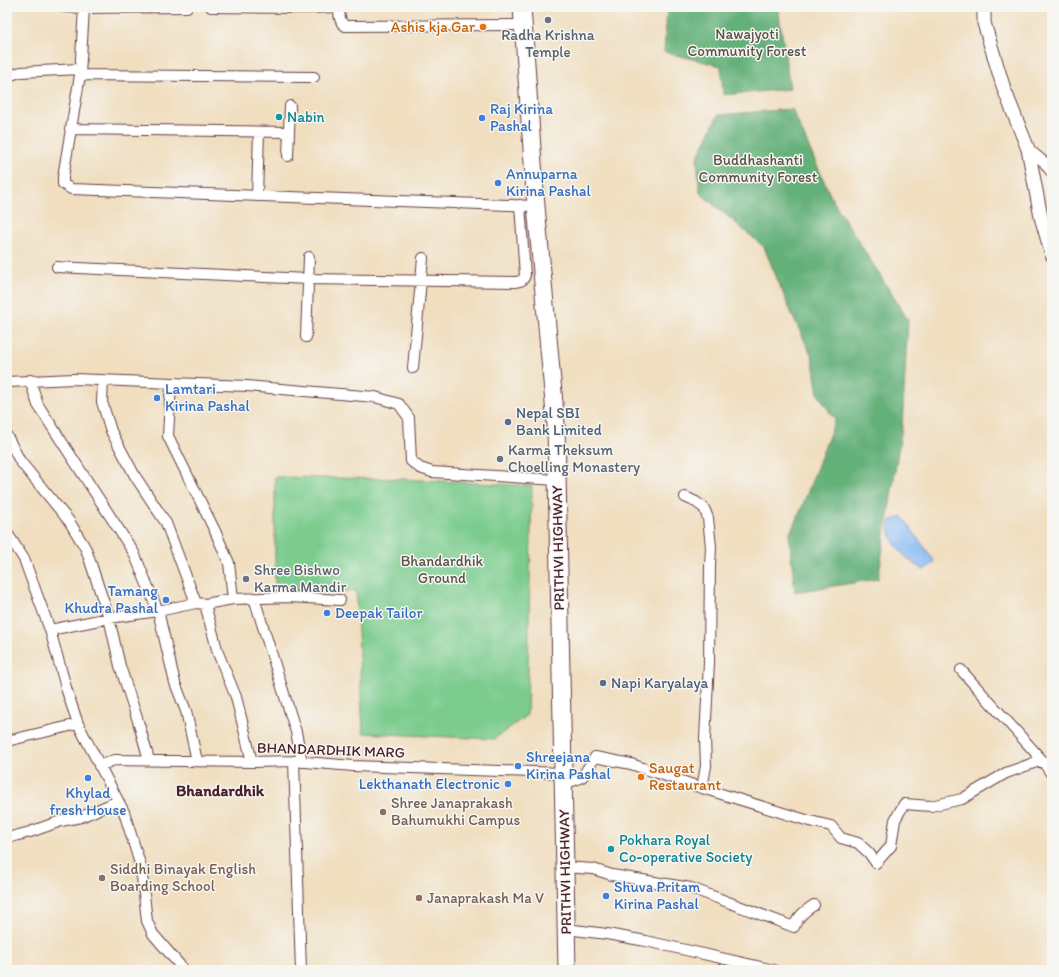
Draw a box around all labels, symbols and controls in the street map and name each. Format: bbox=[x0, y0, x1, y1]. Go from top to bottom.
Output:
marker: Radha Krishna Temple bbox=[543, 15, 553, 25]
place label: Ashis kja Gar bbox=[391, 18, 475, 36]
marker: Ashis kja Gar bbox=[478, 22, 488, 32]
park label: Nawajyoti Community Forest bbox=[688, 25, 807, 60]
place label: Radha Krishna Temple bbox=[501, 26, 595, 61]
place label: Raj Kirina Pashal bbox=[490, 100, 553, 135]
place label: Nabin bbox=[287, 108, 325, 126]
marker: Nabin bbox=[274, 112, 284, 122]
marker: Raj Kirina Pashal bbox=[477, 113, 487, 123]
park label: Buddhashanti Community Forest bbox=[699, 151, 818, 186]
place label: Annuparna Kirina Pashal bbox=[506, 165, 591, 200]
marker: Annuparna Kirina Pashal bbox=[493, 178, 503, 188]
place label: Lamtari Kirina Pashal bbox=[165, 380, 250, 415]
marker: Lamtari Kirina Pashal bbox=[152, 393, 162, 403]
place label: Nepal SBI Bank Limited bbox=[516, 404, 602, 439]
marker: Nepal SBI Bank Limited bbox=[503, 417, 513, 427]
place label: Karma Theksum Choelling Monastery bbox=[508, 441, 640, 476]
marker: Karma Theksum Choelling Monastery bbox=[495, 454, 505, 464]
street label: PRITHVI HIGHWAY bbox=[548, 485, 568, 611]
park label: Bhandardhik Ground bbox=[401, 552, 484, 587]
place label: Shree Bishwo Karma Mandir bbox=[254, 561, 347, 596]
marker: Shree Bishwo Karma Mandir bbox=[241, 574, 251, 584]
place label: Tamang Khudra Pashal bbox=[65, 582, 159, 617]
marker: Tamang Khudra Pashal bbox=[161, 595, 171, 605]
place label: Deepak Tailor bbox=[335, 604, 422, 622]
marker: Deepak Tailor bbox=[322, 608, 332, 618]
place label: Napi Karyalaya bbox=[611, 674, 708, 692]
marker: Napi Karyalaya bbox=[598, 678, 608, 688]
street label: BHANDARDHIK MARG bbox=[257, 738, 405, 762]
place label: Shreejana Kirina Pashal bbox=[526, 748, 611, 783]
place label: Saugat Restaurant bbox=[649, 759, 721, 794]
marker: Shreejana Kirina Pashal bbox=[513, 761, 523, 771]
marker: Saugat Restaurant bbox=[636, 772, 646, 782]
marker: Khylad fresh House bbox=[83, 773, 93, 783]
place label: Lekthanath Electronic bbox=[359, 775, 500, 793]
marker: Lekthanath Electronic bbox=[503, 779, 513, 789]
district label: Bhandardhik bbox=[176, 781, 265, 800]
place label: Khylad fresh House bbox=[50, 784, 126, 819]
place label: Shree Janaprakash Bahumukhi Campus bbox=[391, 794, 521, 829]
marker: Shree Janaprakash Bahumukhi Campus bbox=[378, 807, 388, 817]
street label: PRITHVI HIGHWAY bbox=[555, 809, 575, 935]
place label: Pokhara Royal Co-operative Society bbox=[619, 831, 752, 866]
marker: Pokhara Royal Co-operative Society bbox=[606, 844, 616, 854]
place label: Siddhi Binayak English Boarding School bbox=[110, 860, 256, 895]
marker: Siddhi Binayak English Boarding School bbox=[97, 873, 107, 883]
place label: Shuva Pritam Kirina Pashal bbox=[614, 878, 700, 913]
place label: Janaprakash Ma V bbox=[427, 889, 544, 907]
marker: Shuva Pritam Kirina Pashal bbox=[601, 891, 611, 901]
marker: Janaprakash Ma V bbox=[414, 893, 424, 903]

